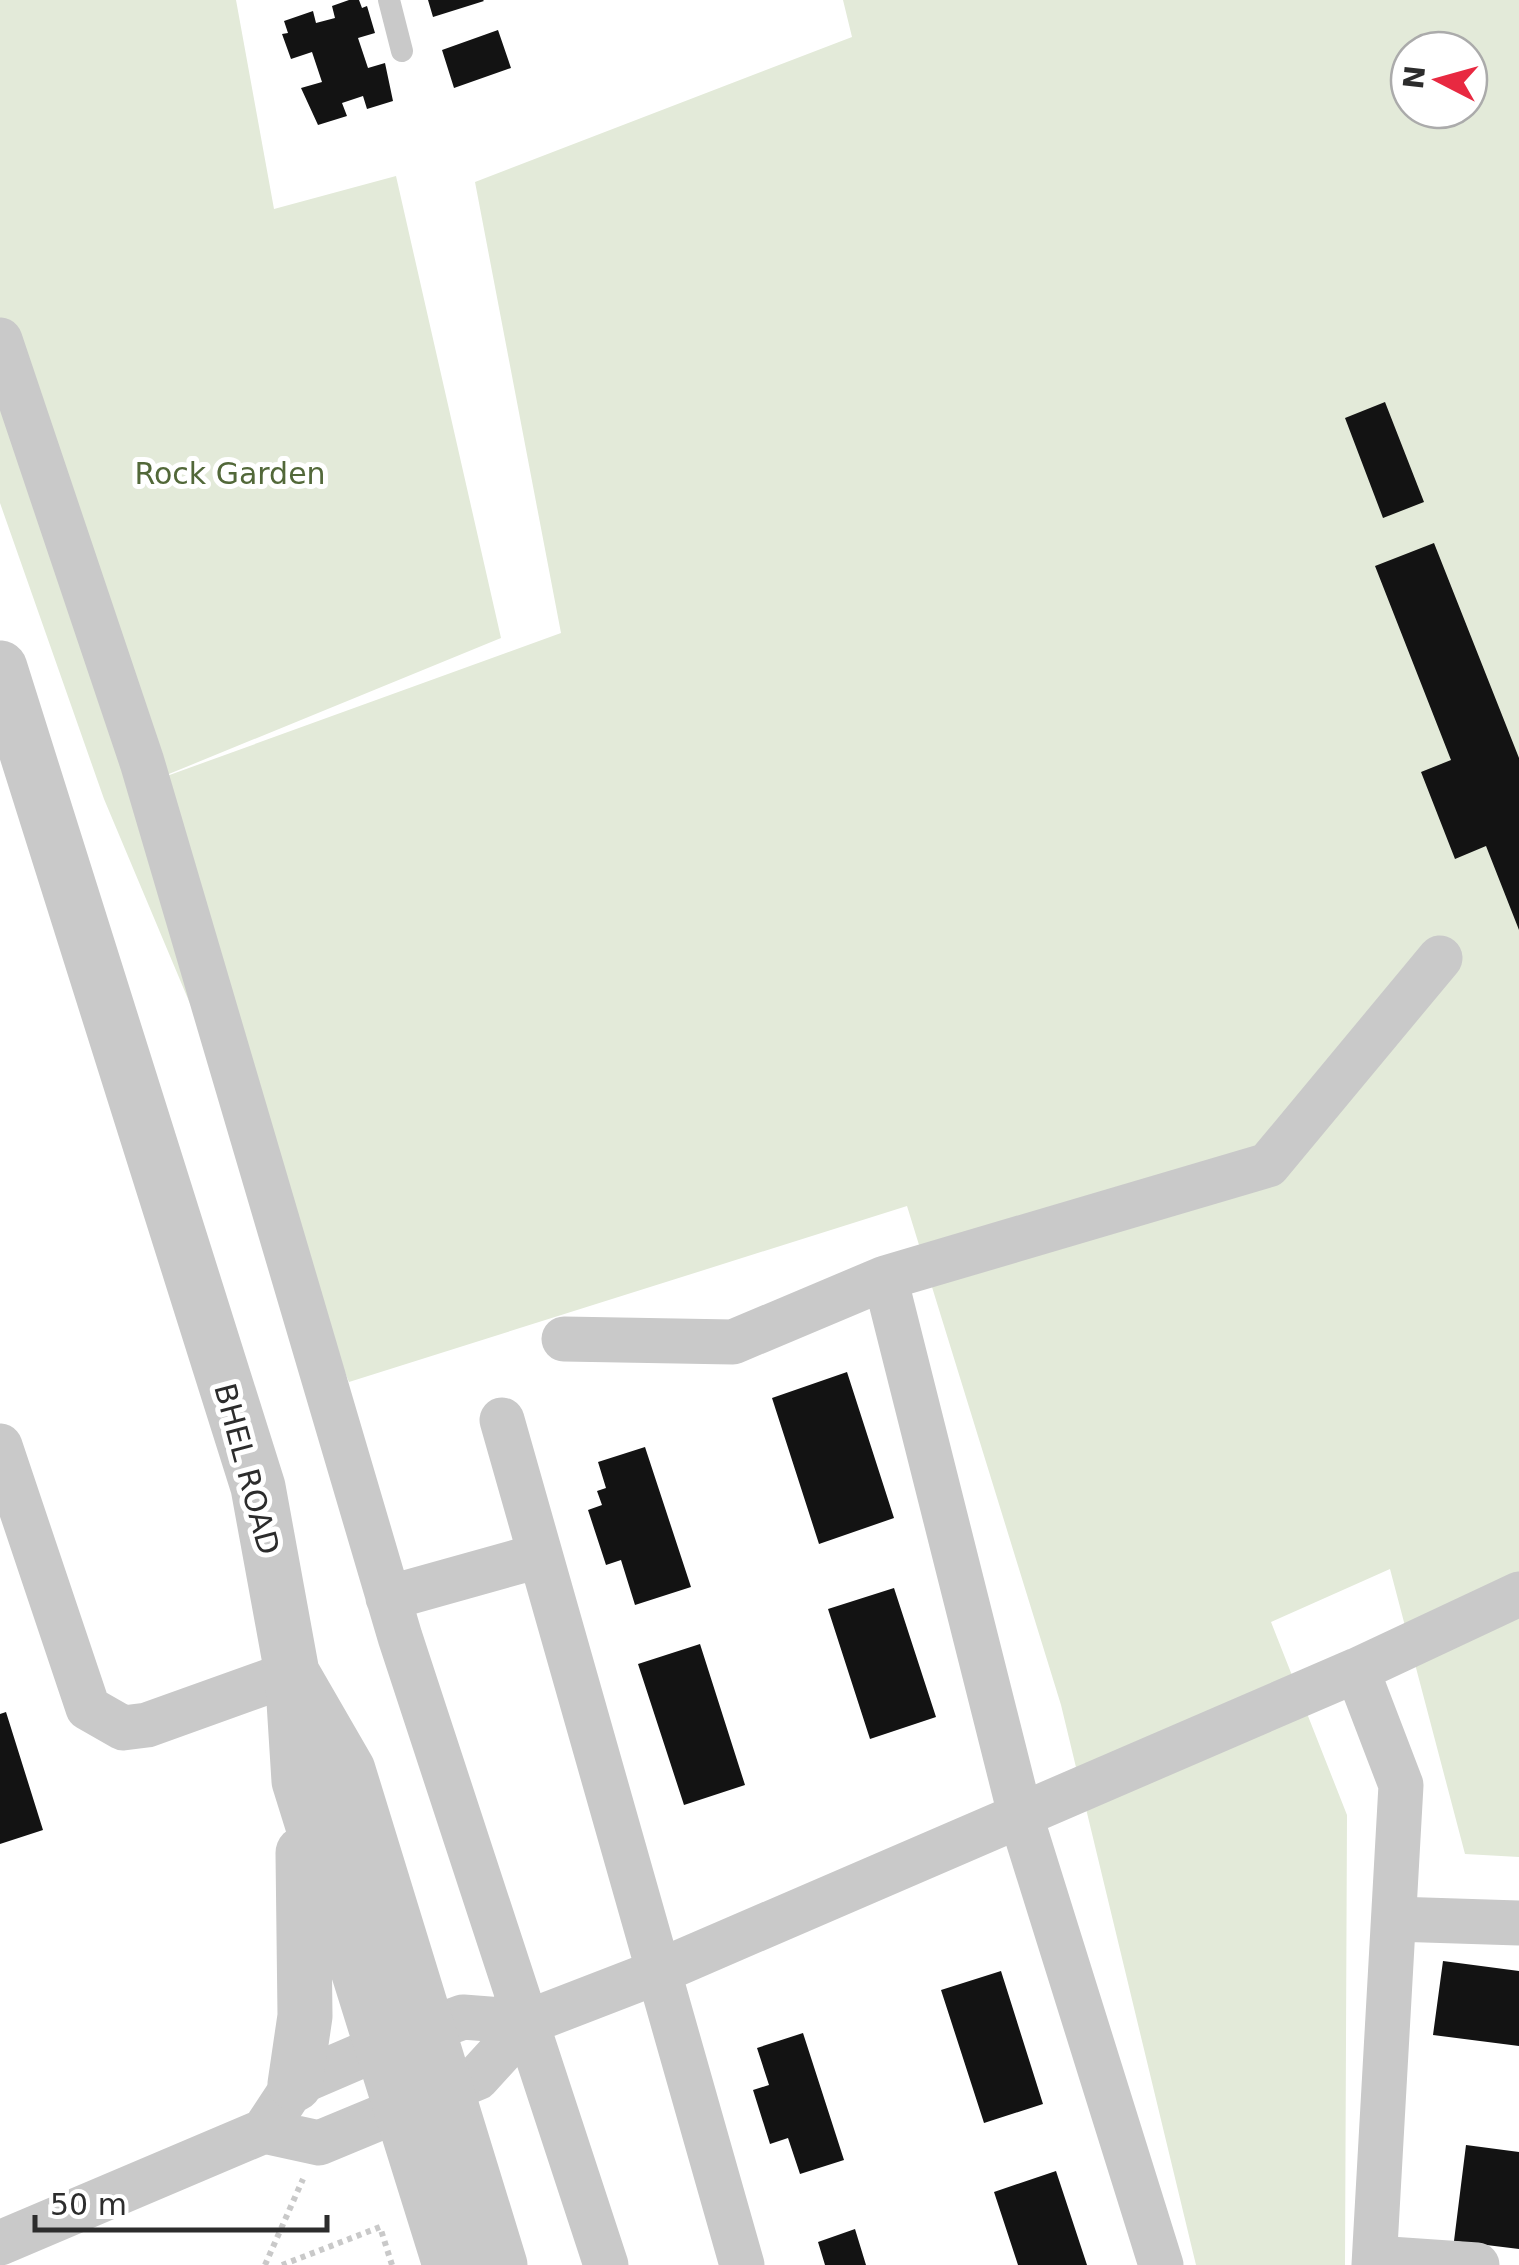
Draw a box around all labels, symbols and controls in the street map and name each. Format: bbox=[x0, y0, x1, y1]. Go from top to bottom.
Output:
north arrow bbox=[1389, 30, 1489, 130]
text: N bbox=[1397, 64, 1432, 91]
park label: Rock Garden bbox=[134, 456, 326, 491]
street label: BHEL ROAD bbox=[207, 1380, 287, 1558]
scale bar bbox=[35, 2170, 328, 2232]
text: 50 m bbox=[50, 2187, 127, 2222]

